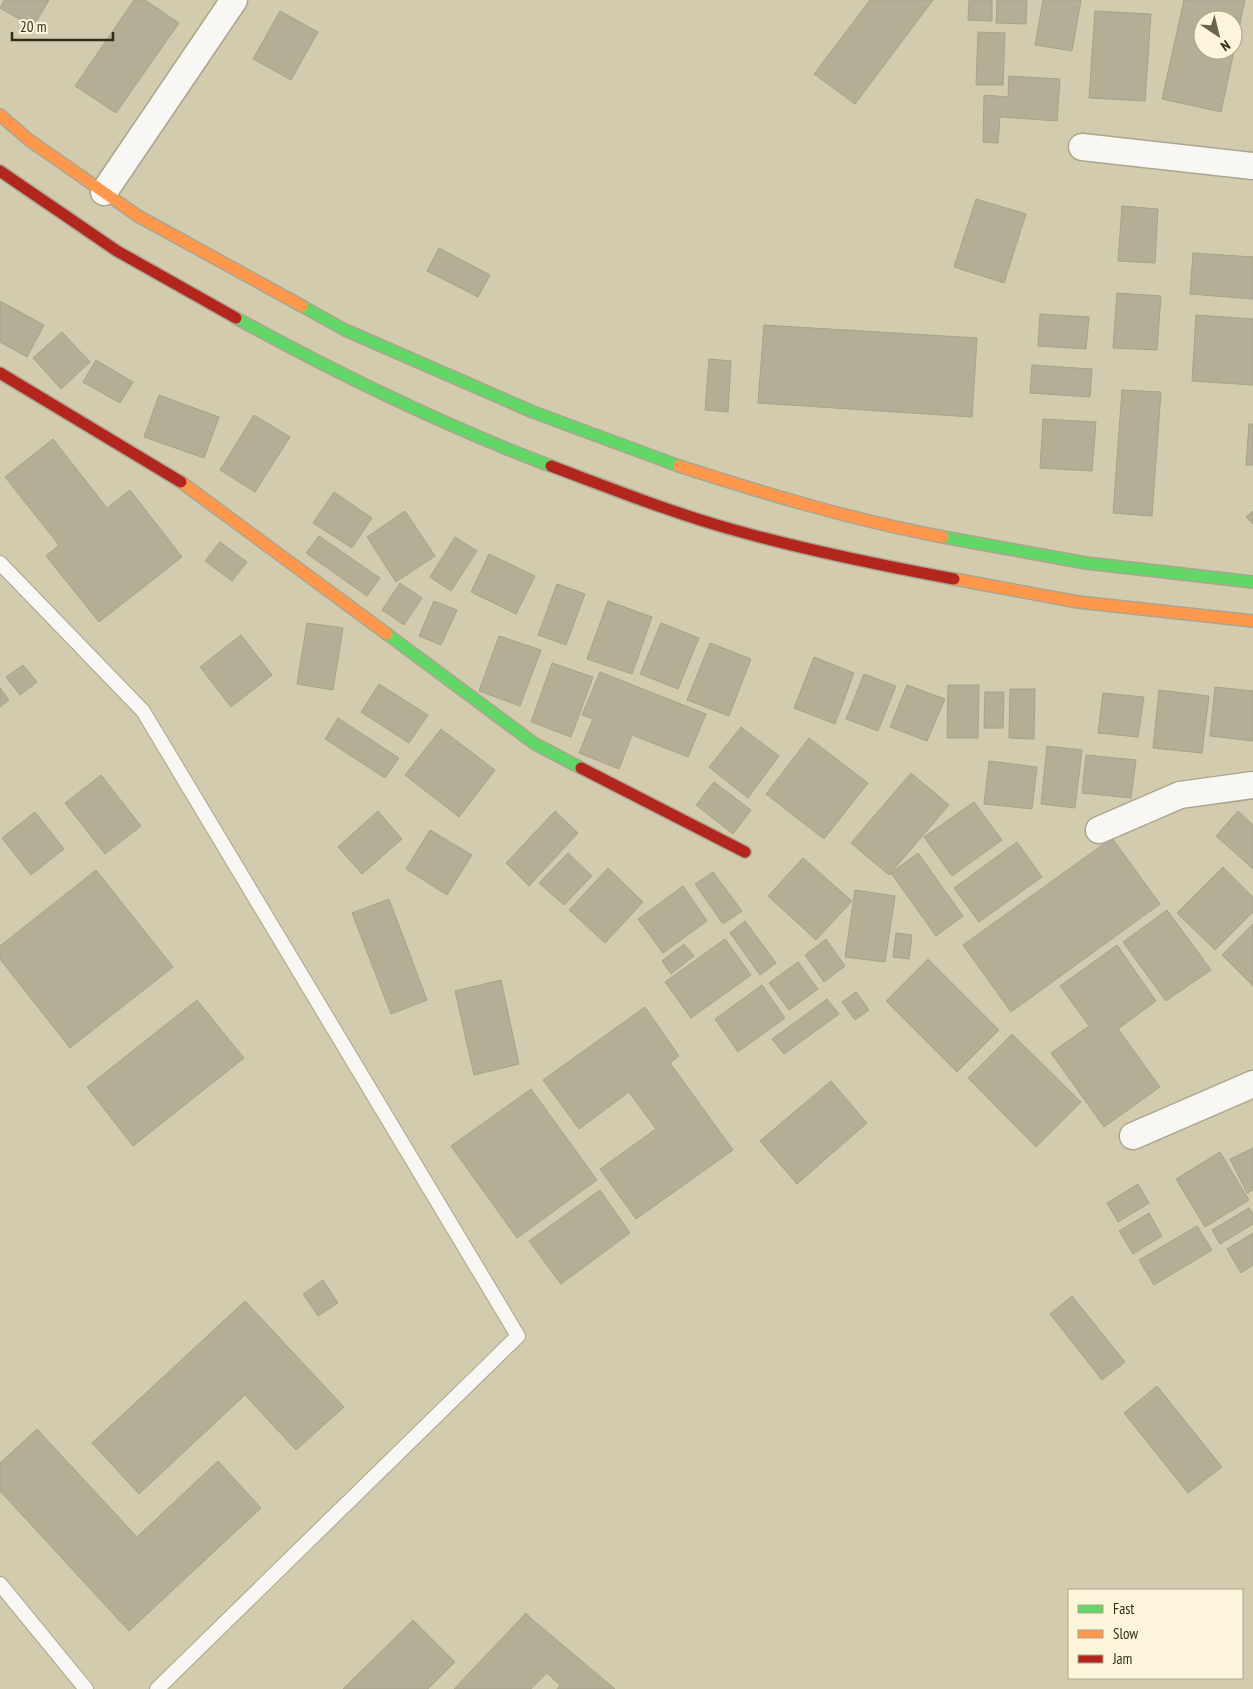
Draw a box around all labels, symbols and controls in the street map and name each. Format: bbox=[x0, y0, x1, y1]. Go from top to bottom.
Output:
scale bar bbox=[12, 10, 114, 42]
north arrow bbox=[1193, 10, 1243, 60]
text: 20 m bbox=[20, 17, 46, 36]
text: N bbox=[1217, 36, 1234, 55]
legend bbox=[1068, 1589, 1243, 1679]
text: Fast bbox=[1113, 1599, 1134, 1618]
text: Slow bbox=[1113, 1624, 1138, 1643]
text: Jam bbox=[1112, 1649, 1132, 1668]

